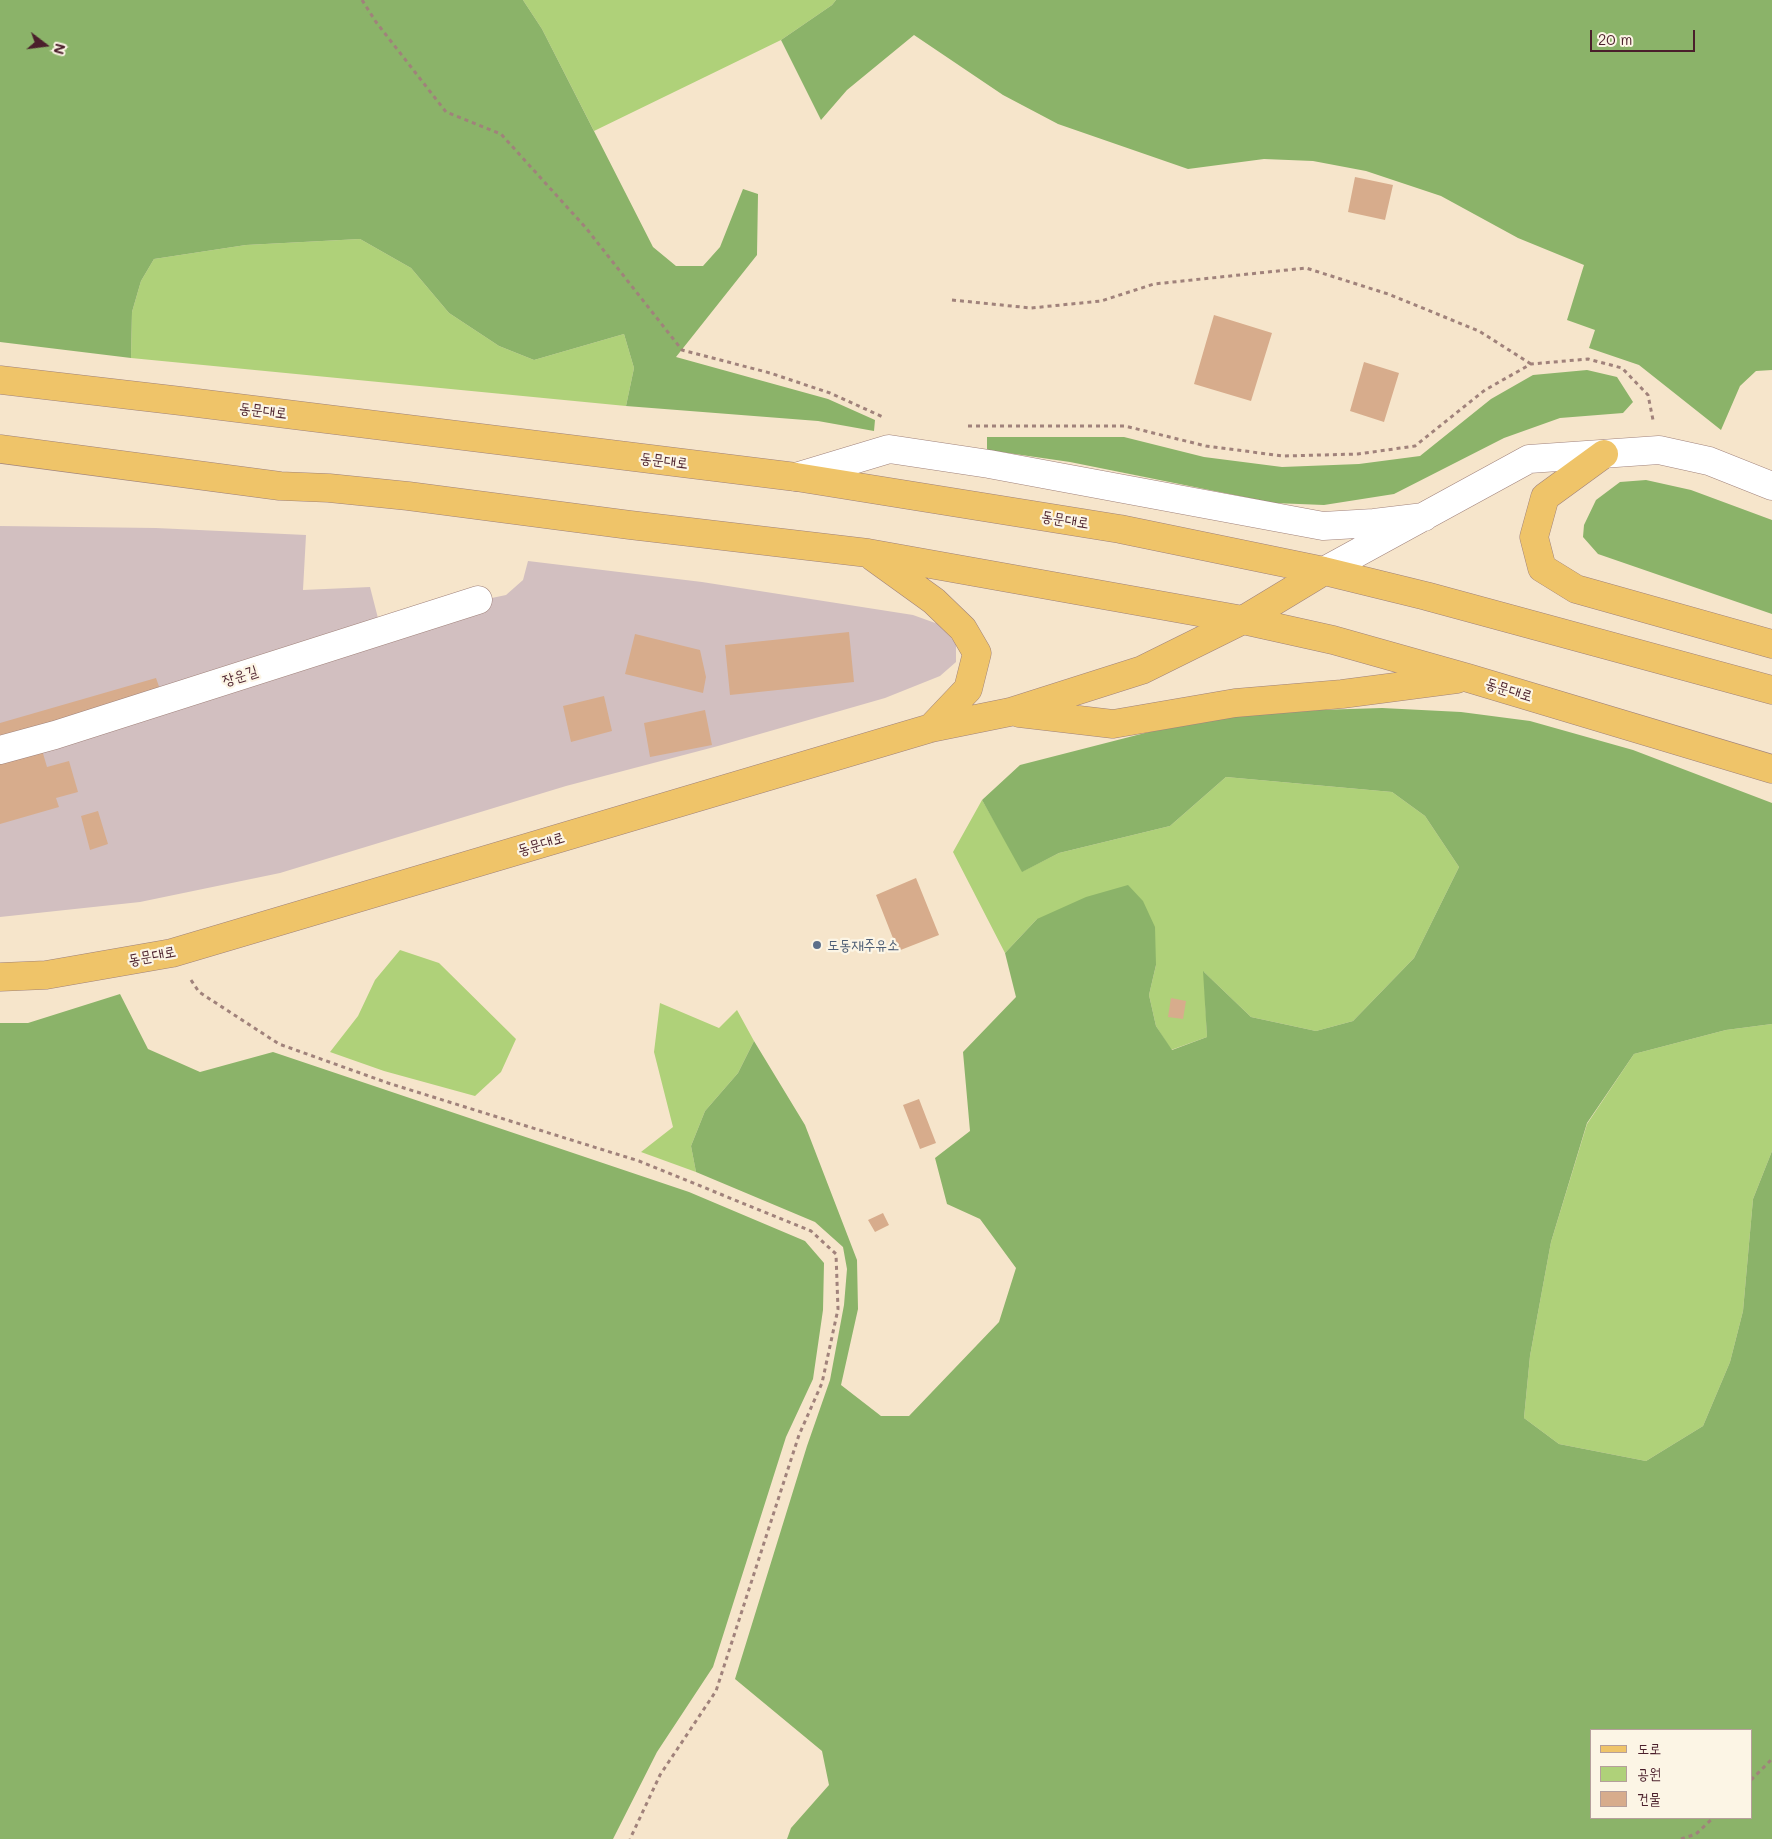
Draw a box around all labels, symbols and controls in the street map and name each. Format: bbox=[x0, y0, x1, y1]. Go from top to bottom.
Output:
north arrow bbox=[20, 20, 70, 70]
scale bar bbox=[1592, 20, 1697, 52]
text: 20 m bbox=[1598, 29, 1632, 49]
text: N bbox=[49, 41, 71, 57]
street label: 동문대로 bbox=[238, 399, 288, 423]
street label: 동문대로 bbox=[639, 449, 689, 473]
street label: 동문대로 bbox=[1040, 507, 1090, 533]
street label: 장운길 bbox=[220, 662, 260, 690]
street label: 동문대로 bbox=[1483, 674, 1535, 706]
street label: 동문대로 bbox=[515, 828, 567, 860]
place label: 도동재주유소 bbox=[827, 936, 899, 954]
marker: 도동재주유소 bbox=[811, 939, 823, 951]
street label: 동문대로 bbox=[127, 943, 177, 969]
legend bbox=[1590, 1729, 1752, 1819]
text: 도로 bbox=[1637, 1738, 1661, 1758]
text: 공원 bbox=[1637, 1763, 1661, 1783]
text: 건물 bbox=[1637, 1788, 1661, 1808]

